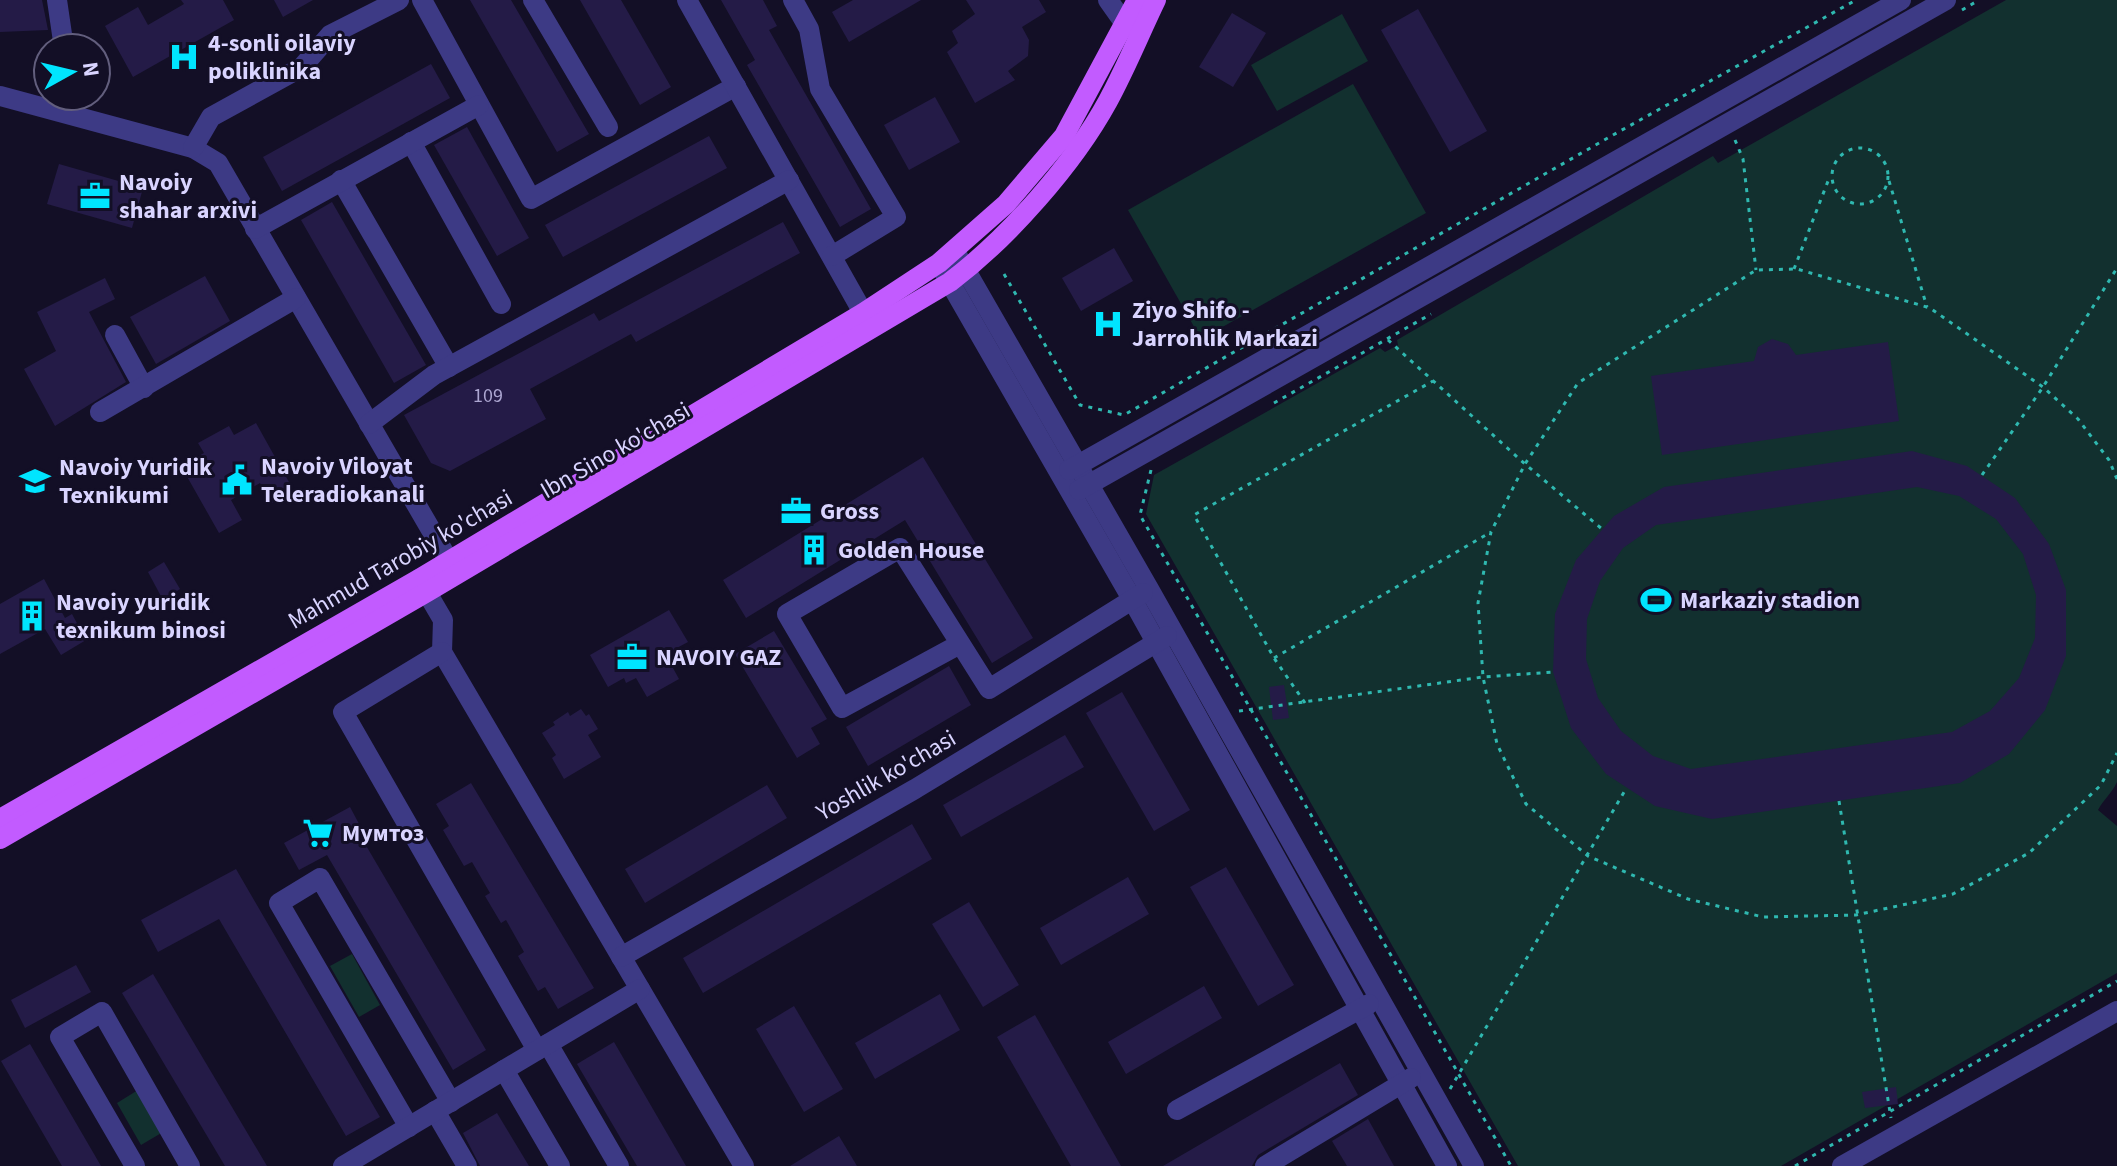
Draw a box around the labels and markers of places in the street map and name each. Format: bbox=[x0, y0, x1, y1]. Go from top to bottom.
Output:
place label: 4-sonli oilaviy poliklinika bbox=[208, 26, 356, 89]
hospital icon: 4-sonli oilaviy poliklinika bbox=[167, 40, 201, 74]
place label: Navoiy shahar arxivi bbox=[119, 165, 257, 228]
office icon: Navoiy shahar arxivi bbox=[78, 179, 112, 213]
place label: Ziyo Shifo - Jarrohlik Markazi bbox=[1132, 293, 1318, 356]
hospital icon: Ziyo Shifo - Jarrohlik Markazi bbox=[1091, 307, 1125, 341]
place label: Navoiy Viloyat Teleradiokanali bbox=[261, 449, 425, 512]
place label: Navoiy Yuridik Texnikumi bbox=[59, 450, 213, 513]
public building icon: Navoiy Viloyat Teleradiokanali bbox=[220, 463, 254, 497]
school or university icon: Navoiy Yuridik Texnikumi bbox=[18, 464, 52, 498]
office icon: Gross bbox=[779, 494, 813, 528]
place label: Gross bbox=[820, 494, 879, 529]
building icon: Golden House bbox=[797, 533, 831, 567]
place label: Golden House bbox=[838, 533, 984, 568]
sports icon: Markaziy stadion bbox=[1639, 583, 1673, 617]
place label: Markaziy stadion bbox=[1680, 583, 1860, 618]
place label: Navoiy yuridik texnikum binosi bbox=[56, 585, 226, 648]
building icon: Navoiy yuridik texnikum binosi bbox=[15, 599, 49, 633]
office icon: NAVOIY GAZ bbox=[615, 640, 649, 674]
place label: NAVOIY GAZ bbox=[656, 640, 781, 675]
supermarket icon: Мумтоз bbox=[301, 816, 335, 850]
place label: Мумтоз bbox=[342, 816, 424, 851]

